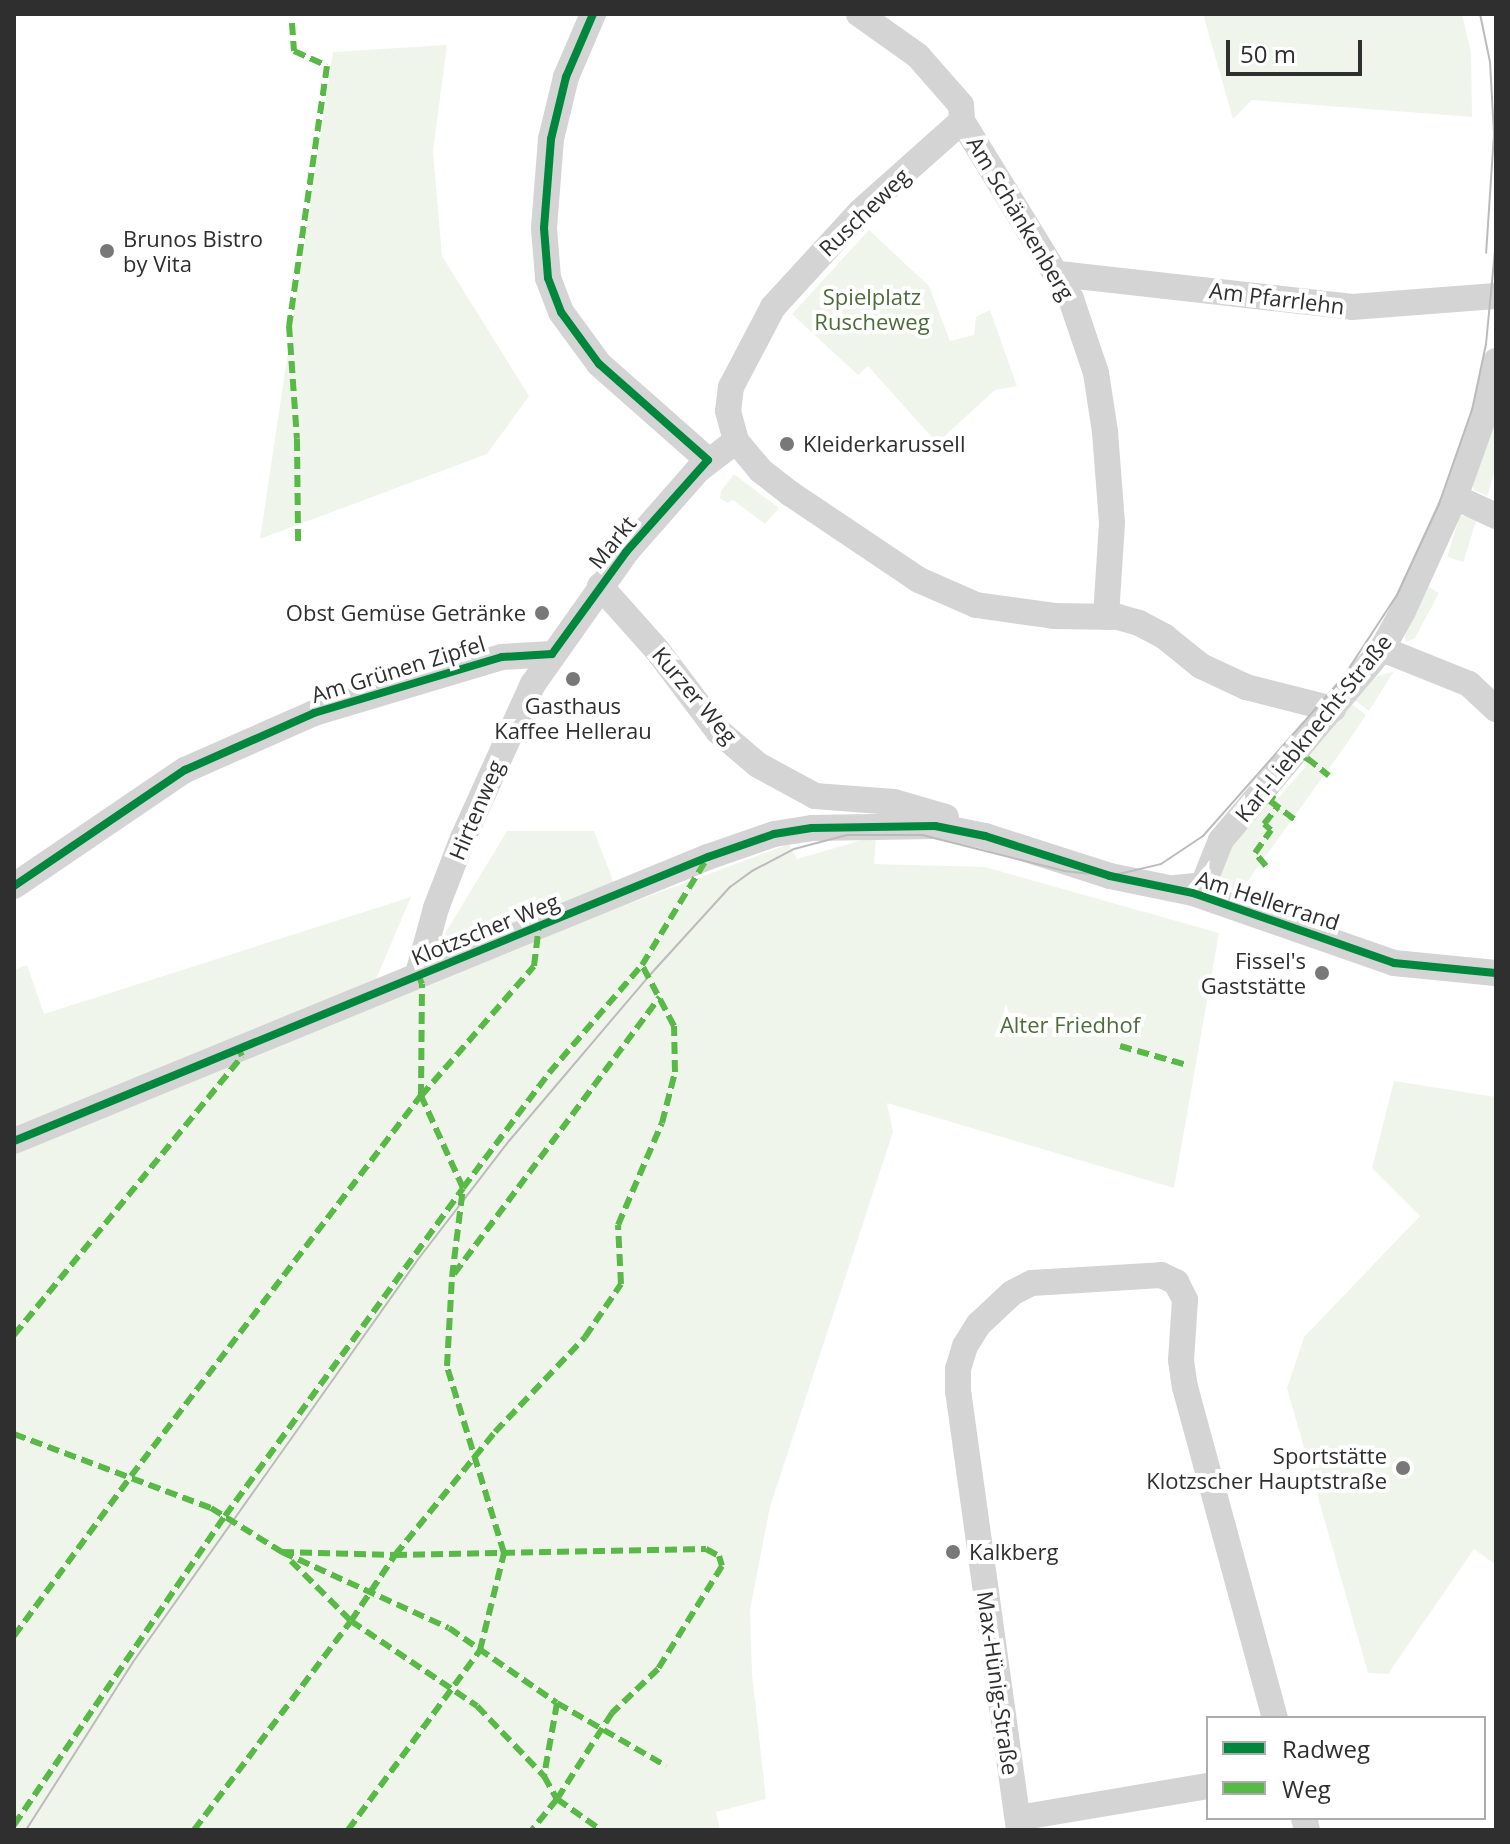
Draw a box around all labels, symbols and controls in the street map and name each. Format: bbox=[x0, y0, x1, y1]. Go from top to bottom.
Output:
scale bar bbox=[1230, 24, 1366, 74]
text: 50 m bbox=[1240, 37, 1296, 70]
street label: Am Schänkenberg bbox=[962, 132, 1080, 304]
street label: Ruscheweg bbox=[813, 162, 915, 262]
place label: Brunos Bistro by Vita bbox=[123, 225, 263, 276]
marker: Brunos Bistro by Vita bbox=[98, 242, 116, 260]
street label: Am Pfarrlehn bbox=[1208, 277, 1346, 319]
park label: Spielplatz Ruscheweg bbox=[814, 283, 930, 334]
place label: Kleiderkarussell bbox=[803, 431, 965, 457]
marker: Kleiderkarussell bbox=[778, 435, 796, 453]
street label: Markt bbox=[583, 510, 641, 574]
place label: Obst Gemüse Getränke bbox=[286, 600, 526, 626]
marker: Obst Gemüse Getränke bbox=[533, 604, 551, 622]
street label: Karl-Liebknecht-Straße bbox=[1229, 629, 1397, 827]
street label: Am Grünen Zipfel bbox=[308, 630, 488, 708]
street label: Kurzer Weg bbox=[647, 641, 743, 749]
marker: Gasthaus Kaffee Hellerau bbox=[564, 670, 582, 688]
place label: Gasthaus Kaffee Hellerau bbox=[494, 692, 652, 744]
street label: Hirtenweg bbox=[443, 756, 509, 864]
street label: Am Hellerrand bbox=[1193, 864, 1343, 936]
street label: Klotzscher Weg bbox=[407, 887, 563, 971]
place label: Fissel's Gaststätte bbox=[1201, 947, 1306, 998]
marker: Fissel's Gaststätte bbox=[1313, 964, 1331, 982]
park label: Alter Friedhof bbox=[1000, 1012, 1140, 1038]
place label: Sportstätte Klotzscher Hauptstraße bbox=[1146, 1442, 1387, 1494]
marker: Sportstätte Klotzscher Hauptstraße bbox=[1394, 1459, 1412, 1477]
place label: Kalkberg bbox=[969, 1539, 1059, 1565]
marker: Kalkberg bbox=[944, 1543, 962, 1561]
street label: Max-Hünig-Straße bbox=[972, 1589, 1024, 1777]
legend bbox=[1206, 1716, 1486, 1820]
text: Radweg bbox=[1282, 1732, 1370, 1765]
text: Weg bbox=[1282, 1772, 1331, 1805]

